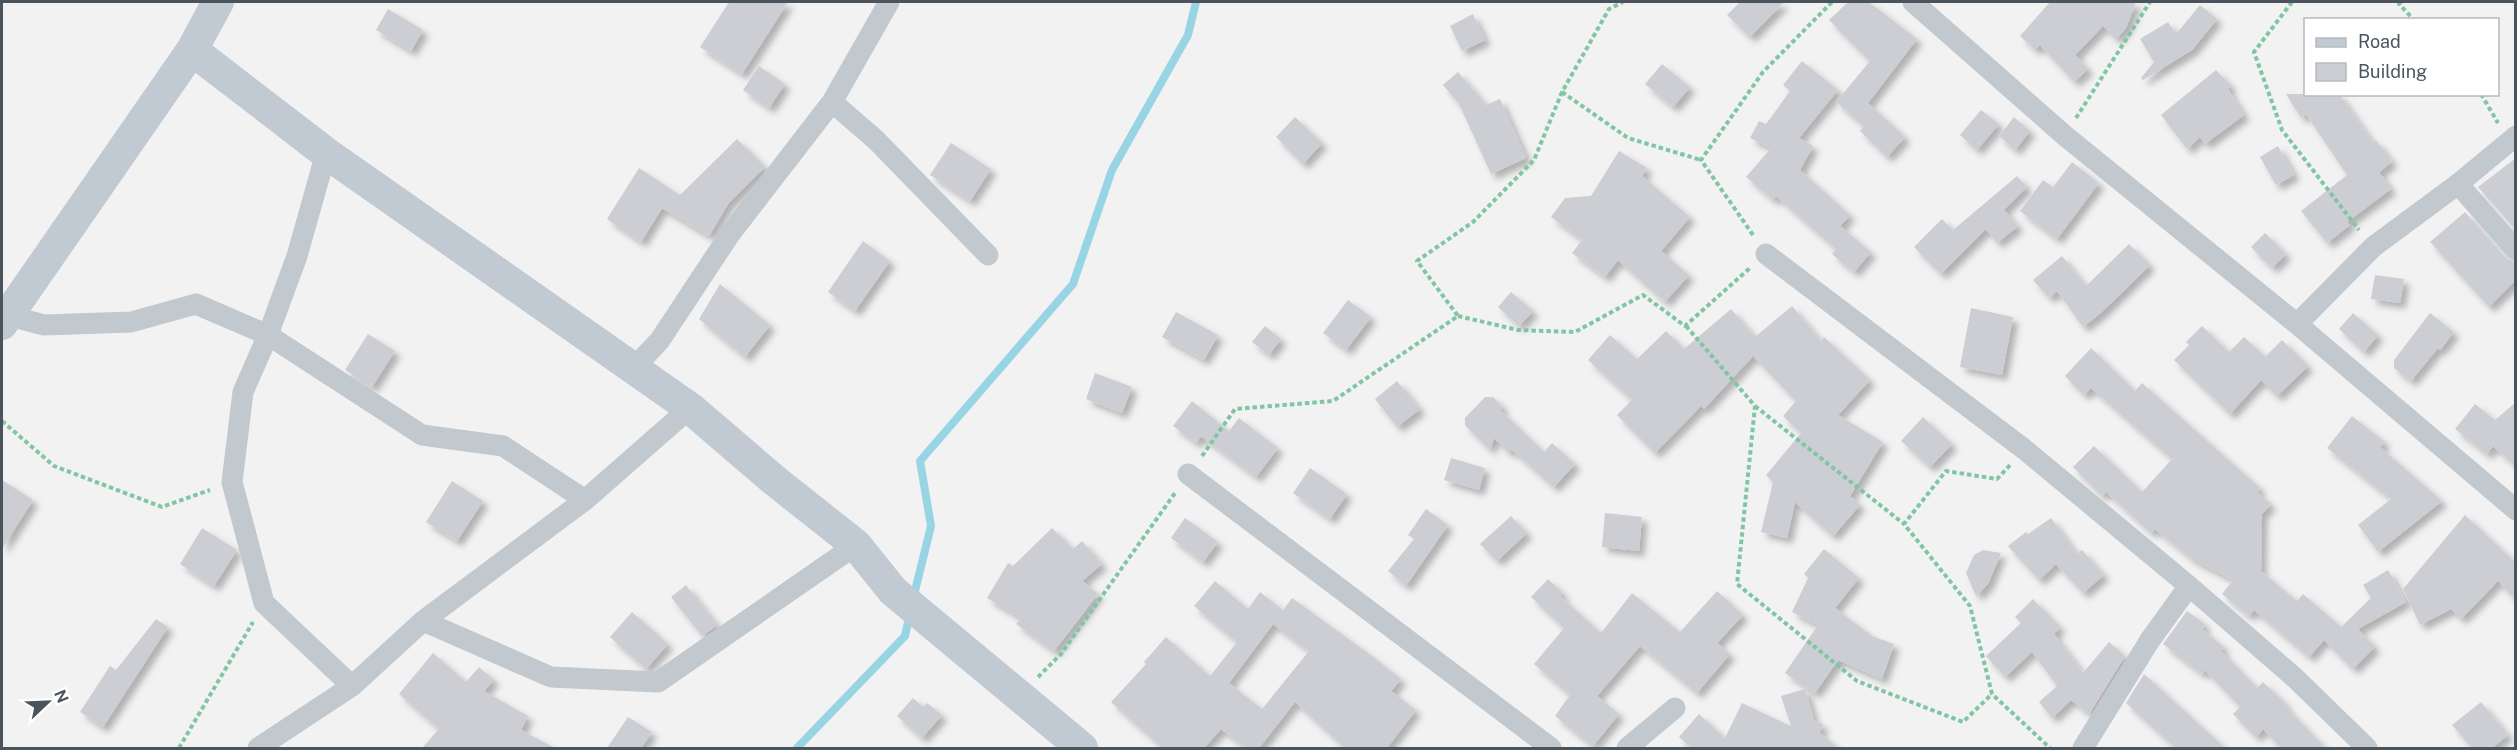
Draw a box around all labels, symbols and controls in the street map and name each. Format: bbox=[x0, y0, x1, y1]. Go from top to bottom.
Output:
legend bbox=[2304, 18, 2499, 96]
text: Road bbox=[2358, 31, 2401, 52]
text: Building bbox=[2358, 61, 2427, 82]
north arrow bbox=[18, 672, 78, 732]
text: N bbox=[50, 687, 73, 706]

